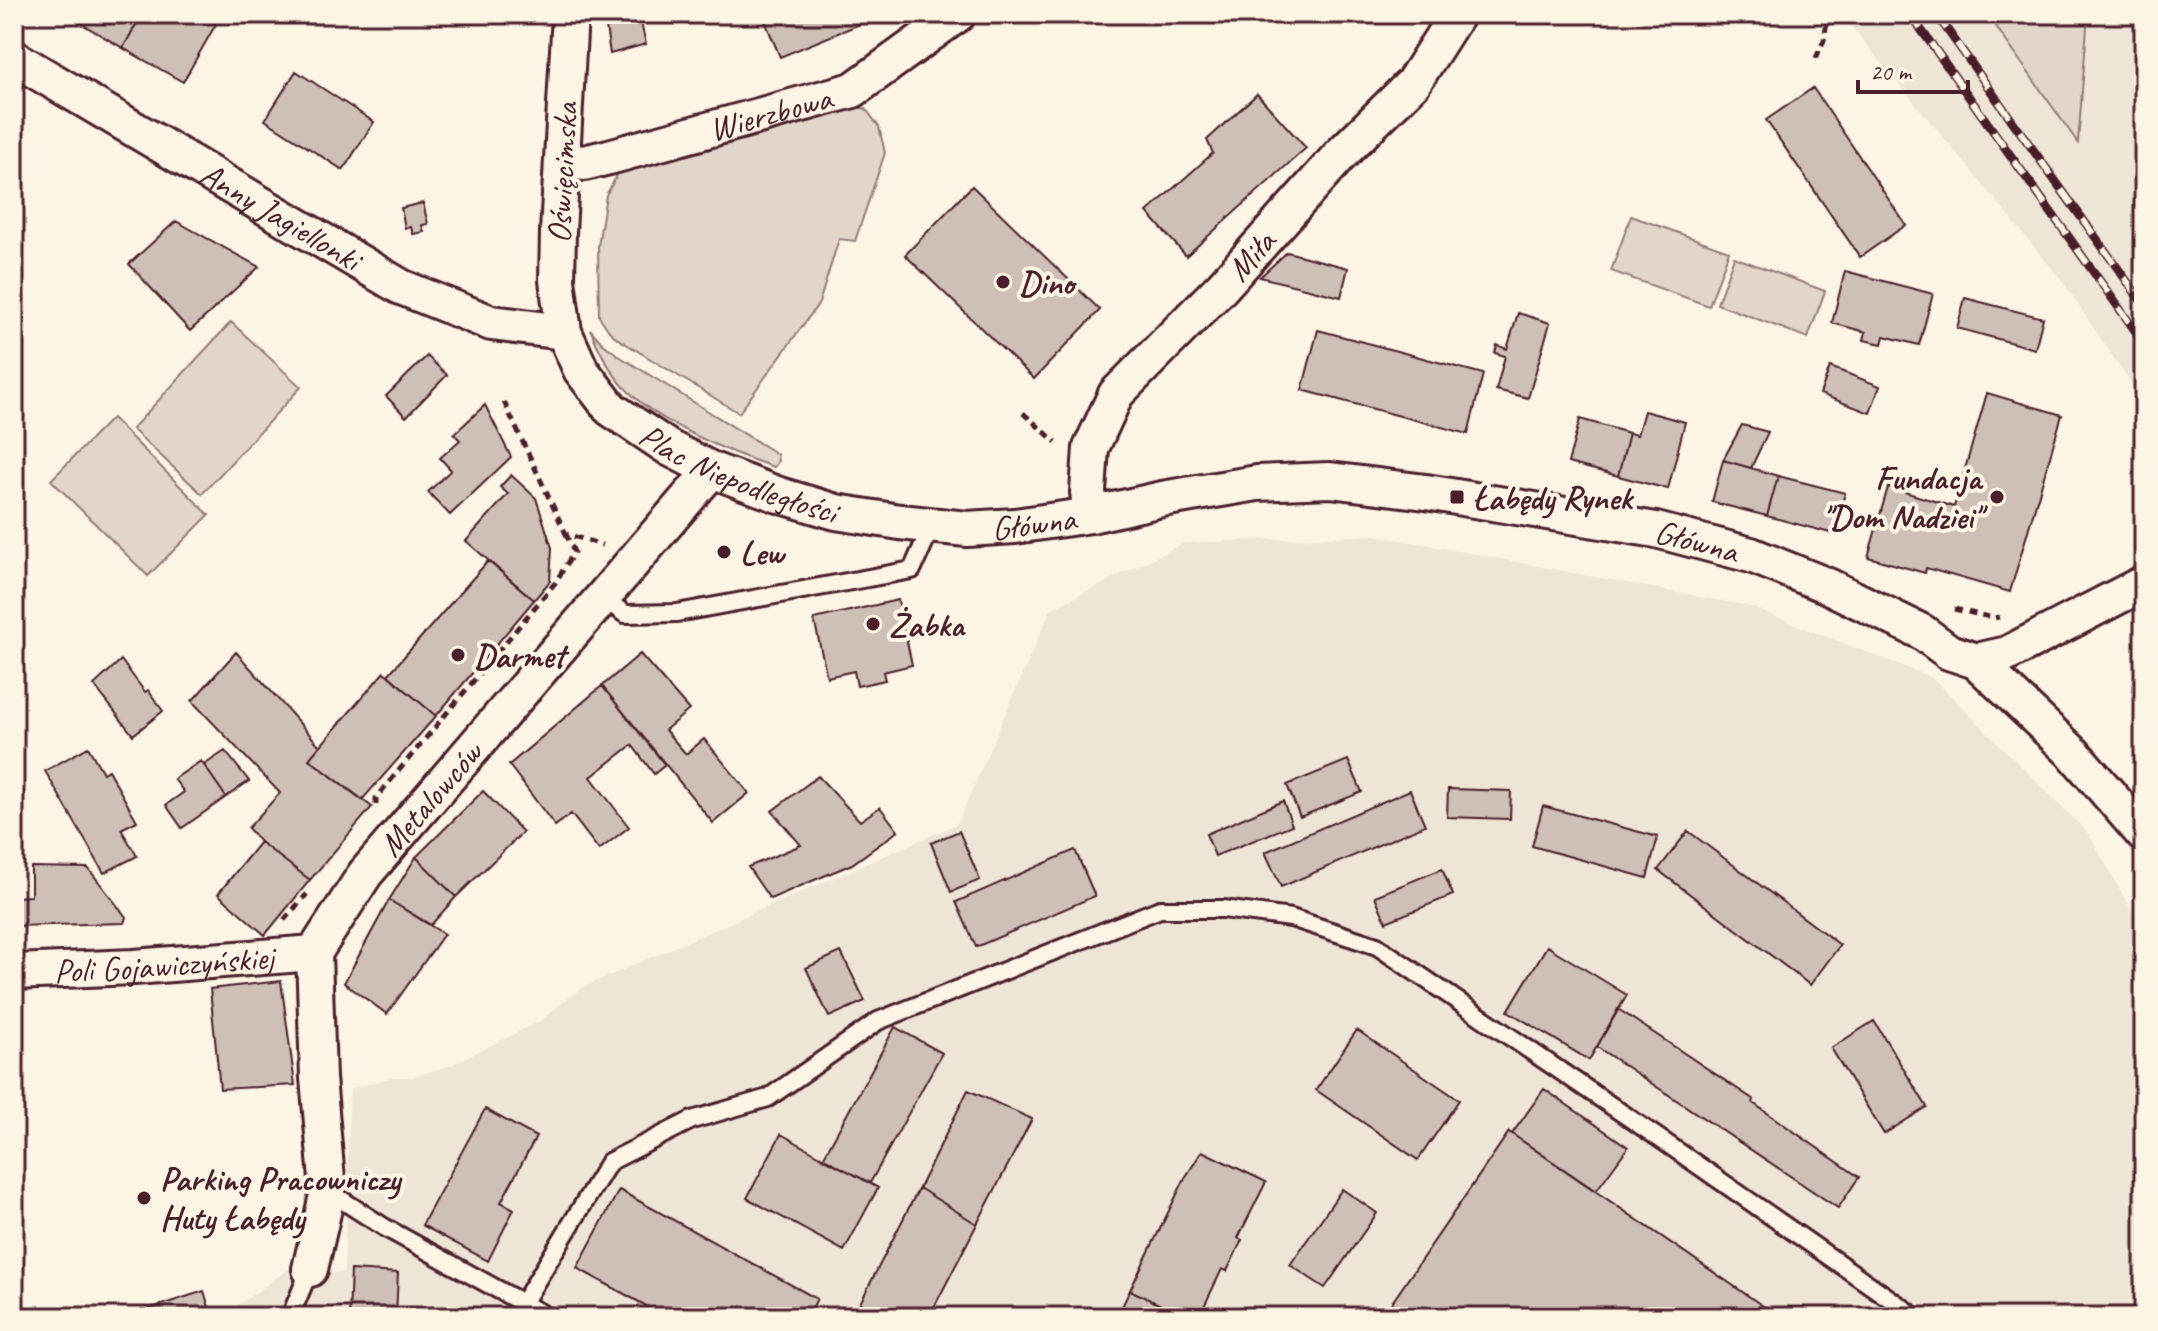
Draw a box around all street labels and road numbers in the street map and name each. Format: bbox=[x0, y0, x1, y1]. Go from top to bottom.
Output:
street label: Wierzbowa bbox=[704, 75, 838, 150]
street label: Oświęcimska bbox=[537, 99, 587, 244]
street label: Anny Jagiellonki bbox=[193, 152, 372, 282]
street label: Miła bbox=[1216, 219, 1286, 290]
street label: Plac Niepodległości bbox=[631, 413, 846, 534]
street label: Główna bbox=[991, 496, 1080, 549]
street label: Główna bbox=[1651, 509, 1745, 573]
street label: Metalowców bbox=[369, 731, 492, 865]
street label: Poli Gojawiczyńskiej bbox=[53, 934, 279, 992]

